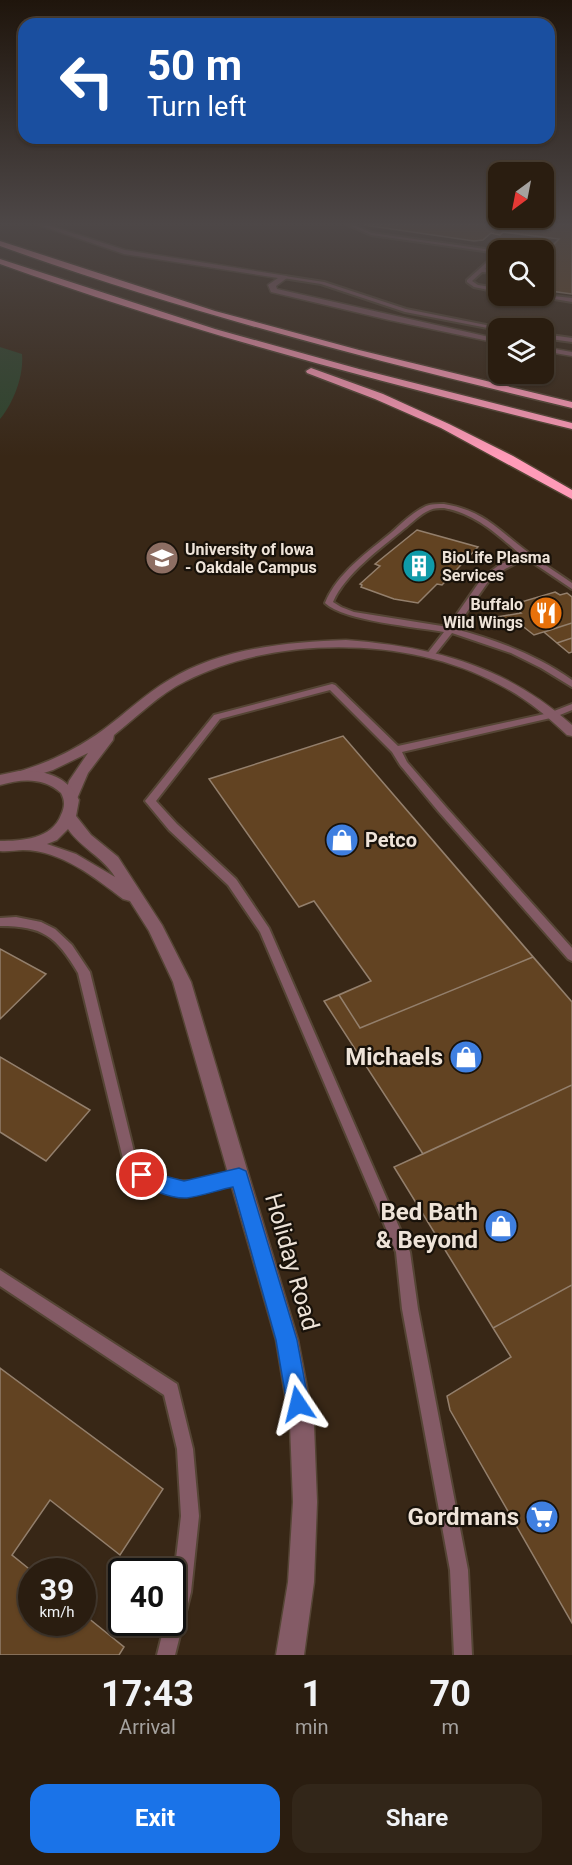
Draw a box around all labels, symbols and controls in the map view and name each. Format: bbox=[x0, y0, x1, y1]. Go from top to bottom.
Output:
text: 50 m bbox=[147, 41, 242, 90]
icon: left bbox=[48, 42, 126, 120]
text: Turn left bbox=[147, 91, 247, 123]
north arrow bbox=[488, 162, 554, 228]
map controls bbox=[488, 162, 554, 384]
button: search bbox=[488, 240, 554, 306]
button: layers bbox=[488, 318, 554, 384]
school or university icon: University of Iowa - Oakdale Campus bbox=[144, 540, 180, 576]
place label: University of Iowa - Oakdale Campus bbox=[185, 540, 317, 577]
building icon: BioLife Plasma Services bbox=[401, 548, 437, 584]
place label: BioLife Plasma Services bbox=[442, 548, 551, 585]
place label: Buffalo Wild Wings bbox=[443, 595, 523, 632]
restaurant icon: Buffalo Wild Wings bbox=[528, 595, 564, 631]
shop icon: Petco bbox=[324, 822, 360, 858]
place label: Petco bbox=[365, 828, 417, 852]
shop icon: Michaels bbox=[448, 1039, 484, 1075]
place label: Michaels bbox=[345, 1043, 443, 1071]
pin bbox=[116, 1149, 167, 1200]
icon: arrive bbox=[125, 1158, 158, 1191]
street label: Holiday Road bbox=[259, 1190, 325, 1334]
place label: Bed Bath & Beyond bbox=[376, 1198, 478, 1254]
shop icon: Bed Bath & Beyond bbox=[483, 1208, 519, 1244]
position arrow bbox=[266, 1372, 330, 1436]
supermarket icon: Gordmans bbox=[524, 1499, 560, 1535]
place label: Gordmans bbox=[408, 1503, 519, 1531]
speed limit sign: 40 bbox=[108, 1558, 186, 1636]
text: 39 bbox=[40, 1572, 74, 1607]
text: km/h bbox=[39, 1603, 75, 1621]
text: 17:43 bbox=[101, 1673, 194, 1715]
text: 1 bbox=[301, 1673, 322, 1715]
text: 70 bbox=[430, 1673, 471, 1715]
text: Arrival bbox=[119, 1715, 176, 1739]
text: min bbox=[295, 1715, 328, 1739]
text: m bbox=[441, 1715, 459, 1739]
button: Exit bbox=[30, 1784, 280, 1853]
button: Share bbox=[292, 1784, 542, 1853]

